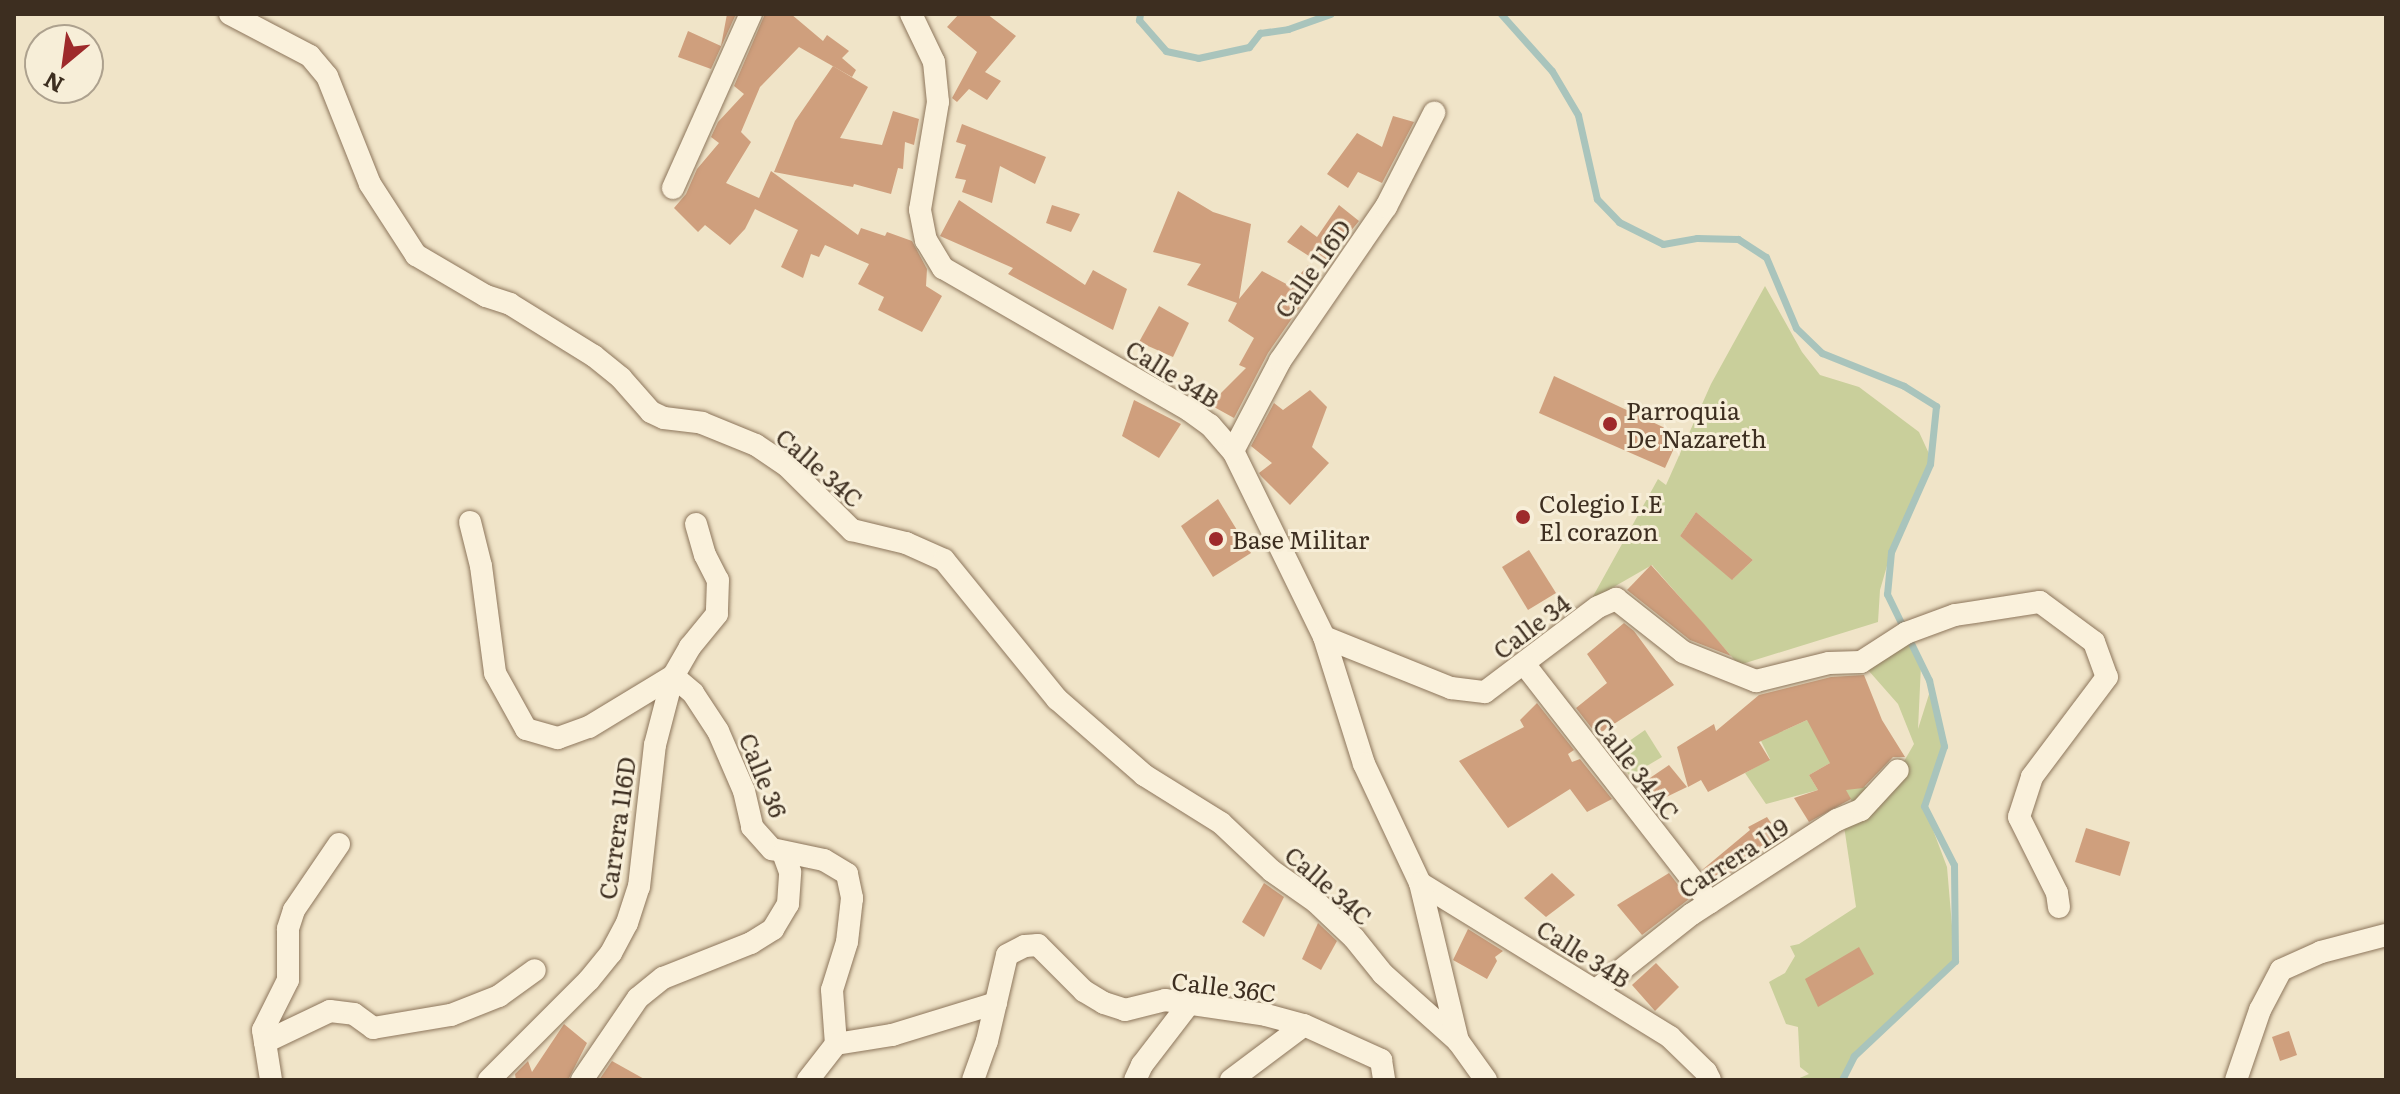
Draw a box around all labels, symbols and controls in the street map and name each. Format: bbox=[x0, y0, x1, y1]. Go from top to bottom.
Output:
north arrow bbox=[24, 24, 104, 104]
text: N bbox=[37, 65, 69, 103]
street label: Calle 116D bbox=[1268, 213, 1356, 323]
street label: Calle 34B bbox=[1121, 333, 1225, 413]
place label: Parroquia De Nazareth bbox=[1626, 396, 1767, 452]
marker: Parroquia De Nazareth bbox=[1601, 415, 1619, 433]
street label: Calle 34C bbox=[771, 422, 869, 512]
place label: Colegio I.E El corazon bbox=[1539, 489, 1663, 545]
marker: Colegio I.E El corazon bbox=[1514, 508, 1532, 526]
place label: Base Militar bbox=[1232, 525, 1369, 553]
marker: Base Militar bbox=[1207, 530, 1225, 548]
street label: Calle 34 bbox=[1487, 588, 1575, 664]
street label: Calle 34AC bbox=[1588, 711, 1686, 825]
street label: Calle 36 bbox=[734, 729, 794, 821]
street label: Carrera 116D bbox=[592, 755, 640, 901]
street label: Carrera 119 bbox=[1673, 811, 1793, 903]
street label: Calle 34C bbox=[1280, 840, 1378, 930]
street label: Calle 34B bbox=[1532, 913, 1636, 993]
street label: Calle 36C bbox=[1170, 965, 1278, 1007]

